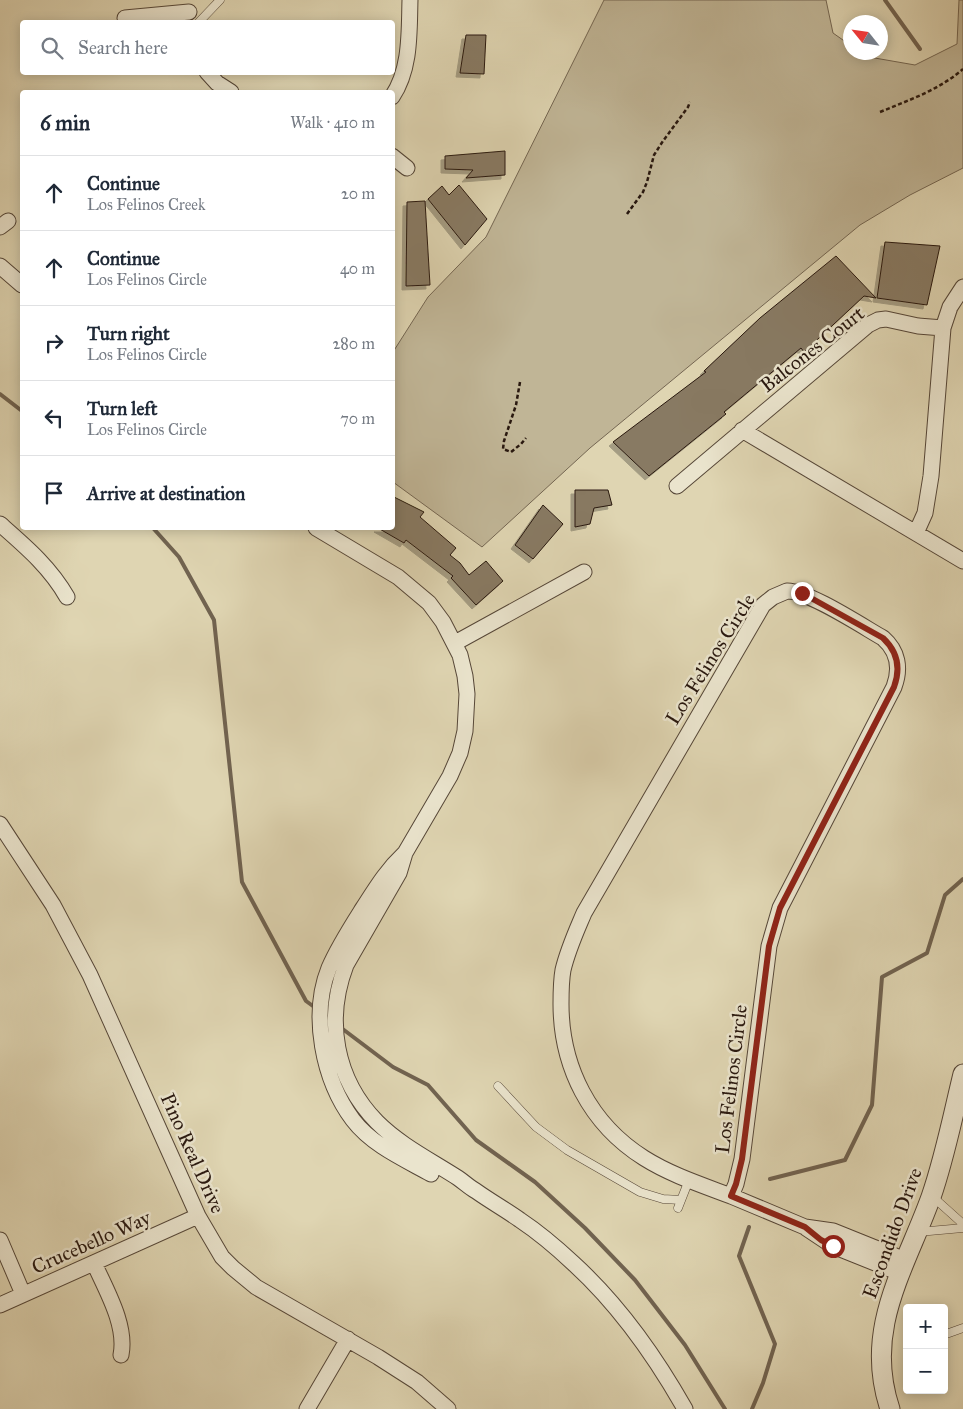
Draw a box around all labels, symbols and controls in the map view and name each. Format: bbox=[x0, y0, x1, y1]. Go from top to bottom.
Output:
north arrow bbox=[843, 15, 888, 60]
search box bbox=[20, 20, 395, 75]
icon: search bbox=[38, 34, 66, 62]
text: Search here bbox=[78, 36, 168, 59]
text: 6 min bbox=[40, 110, 90, 136]
text: Walk · 410 m bbox=[290, 113, 375, 132]
text: Continue bbox=[87, 172, 160, 195]
icon: ahead bbox=[40, 179, 68, 207]
text: 20 m bbox=[341, 184, 375, 203]
text: Los Felinos Creek bbox=[87, 195, 205, 214]
text: Continue bbox=[87, 247, 160, 270]
icon: ahead bbox=[40, 254, 68, 282]
text: 40 m bbox=[340, 259, 375, 278]
text: Los Felinos Circle bbox=[87, 270, 207, 289]
street label: Balcones Court bbox=[755, 301, 869, 397]
text: Turn right bbox=[87, 322, 170, 345]
icon: right bbox=[40, 329, 68, 357]
text: 280 m bbox=[332, 334, 375, 353]
text: Los Felinos Circle bbox=[87, 345, 207, 364]
text: Turn left bbox=[87, 397, 157, 420]
icon: left bbox=[40, 404, 68, 432]
text: 70 m bbox=[340, 409, 375, 428]
text: Los Felinos Circle bbox=[87, 420, 207, 439]
icon: arrive bbox=[40, 479, 68, 507]
text: Arrive at destination bbox=[87, 482, 245, 505]
route end bbox=[791, 582, 814, 605]
street label: Los Felinos Circle bbox=[660, 589, 760, 729]
street label: Los Felinos Circle bbox=[710, 1003, 752, 1155]
street label: Pino Real Drive bbox=[156, 1089, 230, 1217]
street label: Escondido Drive bbox=[857, 1164, 927, 1302]
street label: Crucebello Way bbox=[28, 1205, 155, 1279]
route start bbox=[822, 1235, 845, 1258]
map controls bbox=[903, 1304, 948, 1394]
button: + bbox=[903, 1304, 948, 1349]
button: − bbox=[903, 1349, 948, 1394]

